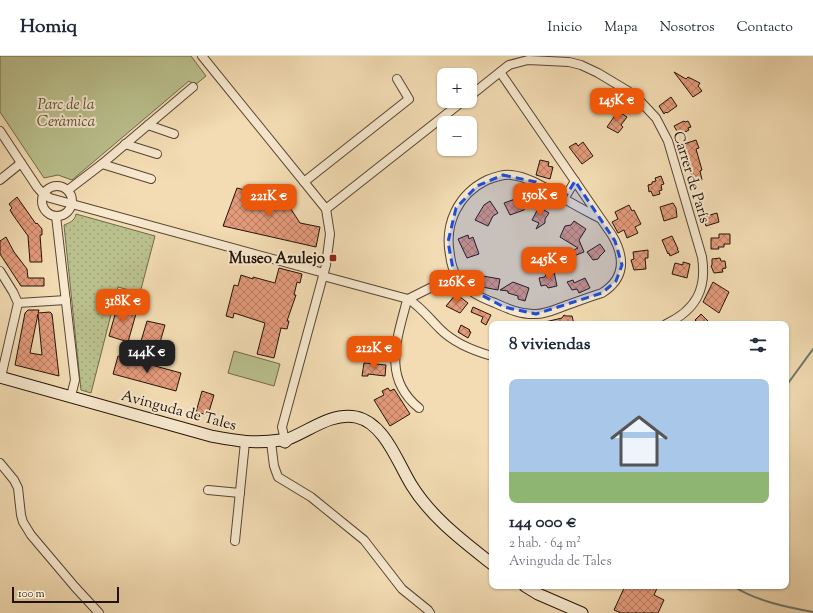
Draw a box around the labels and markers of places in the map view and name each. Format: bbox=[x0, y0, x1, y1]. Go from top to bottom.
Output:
pin: 145K € bbox=[584, 88, 650, 122]
pin: 150K € bbox=[507, 183, 573, 217]
pin: 221K € bbox=[236, 184, 302, 218]
pin: 245K € bbox=[516, 247, 582, 281]
place label: Museo Azulejo bbox=[229, 249, 325, 270]
marker: Museo Azulejo bbox=[328, 253, 338, 263]
pin: 126K € bbox=[424, 270, 490, 304]
pin: 318K € bbox=[90, 289, 156, 323]
pin: 212K € bbox=[341, 336, 407, 370]
pin: 144K € bbox=[114, 340, 180, 374]

